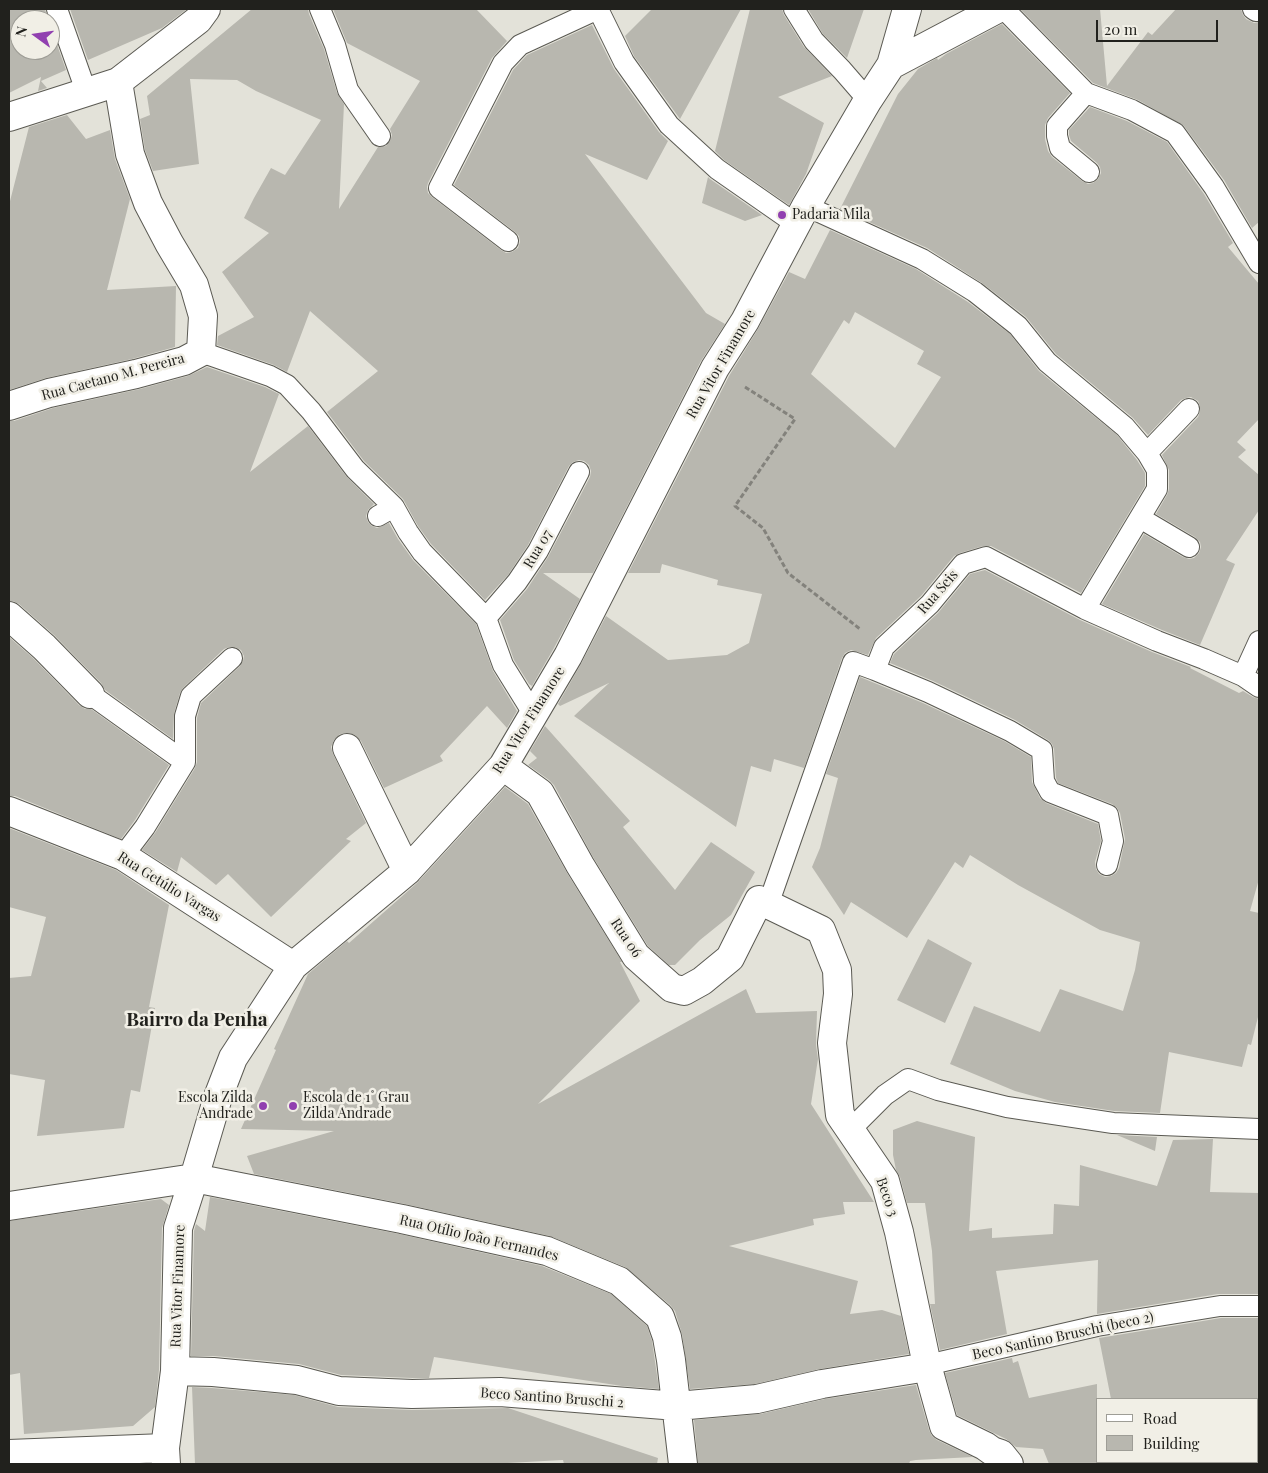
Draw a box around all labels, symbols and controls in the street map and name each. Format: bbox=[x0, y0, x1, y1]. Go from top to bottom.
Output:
north arrow bbox=[10, 10, 60, 60]
scale bar bbox=[1098, 10, 1220, 42]
text: 20 m bbox=[1104, 19, 1137, 39]
text: N bbox=[10, 24, 31, 39]
place label: Padaria Mila bbox=[792, 207, 870, 223]
marker: Padaria Mila bbox=[776, 209, 788, 221]
street label: Rua Vitor Finamore bbox=[683, 307, 759, 421]
street label: Rua Caetano M. Pereira bbox=[40, 350, 186, 404]
street label: Rua 07 bbox=[520, 527, 556, 571]
street label: Rua Seis bbox=[914, 567, 962, 617]
street label: Rua Vitor Finamore bbox=[489, 663, 569, 777]
street label: Rua Getúlio Vargas bbox=[114, 848, 224, 926]
street label: Rua 06 bbox=[607, 915, 645, 961]
district label: Bairro da Penha bbox=[126, 1009, 268, 1031]
place label: Escola Zilda Andrade bbox=[178, 1090, 253, 1122]
place label: Escola de 1˚ Grau Zilda Andrade bbox=[303, 1090, 409, 1122]
marker: Escola Zilda Andrade bbox=[257, 1100, 269, 1112]
marker: Escola de 1˚ Grau Zilda Andrade bbox=[287, 1100, 299, 1112]
street label: Beco 3 bbox=[873, 1175, 901, 1219]
street label: Rua Otílio João Fernandes bbox=[398, 1212, 560, 1264]
street label: Rua Vitor Finamore bbox=[167, 1224, 189, 1348]
street label: Beco Santino Bruschi (beco 2) bbox=[971, 1309, 1155, 1363]
street label: Beco Santino Bruschi 2 bbox=[480, 1385, 624, 1411]
legend bbox=[1096, 1398, 1258, 1463]
text: Road bbox=[1143, 1408, 1177, 1428]
text: Building bbox=[1143, 1433, 1199, 1453]

